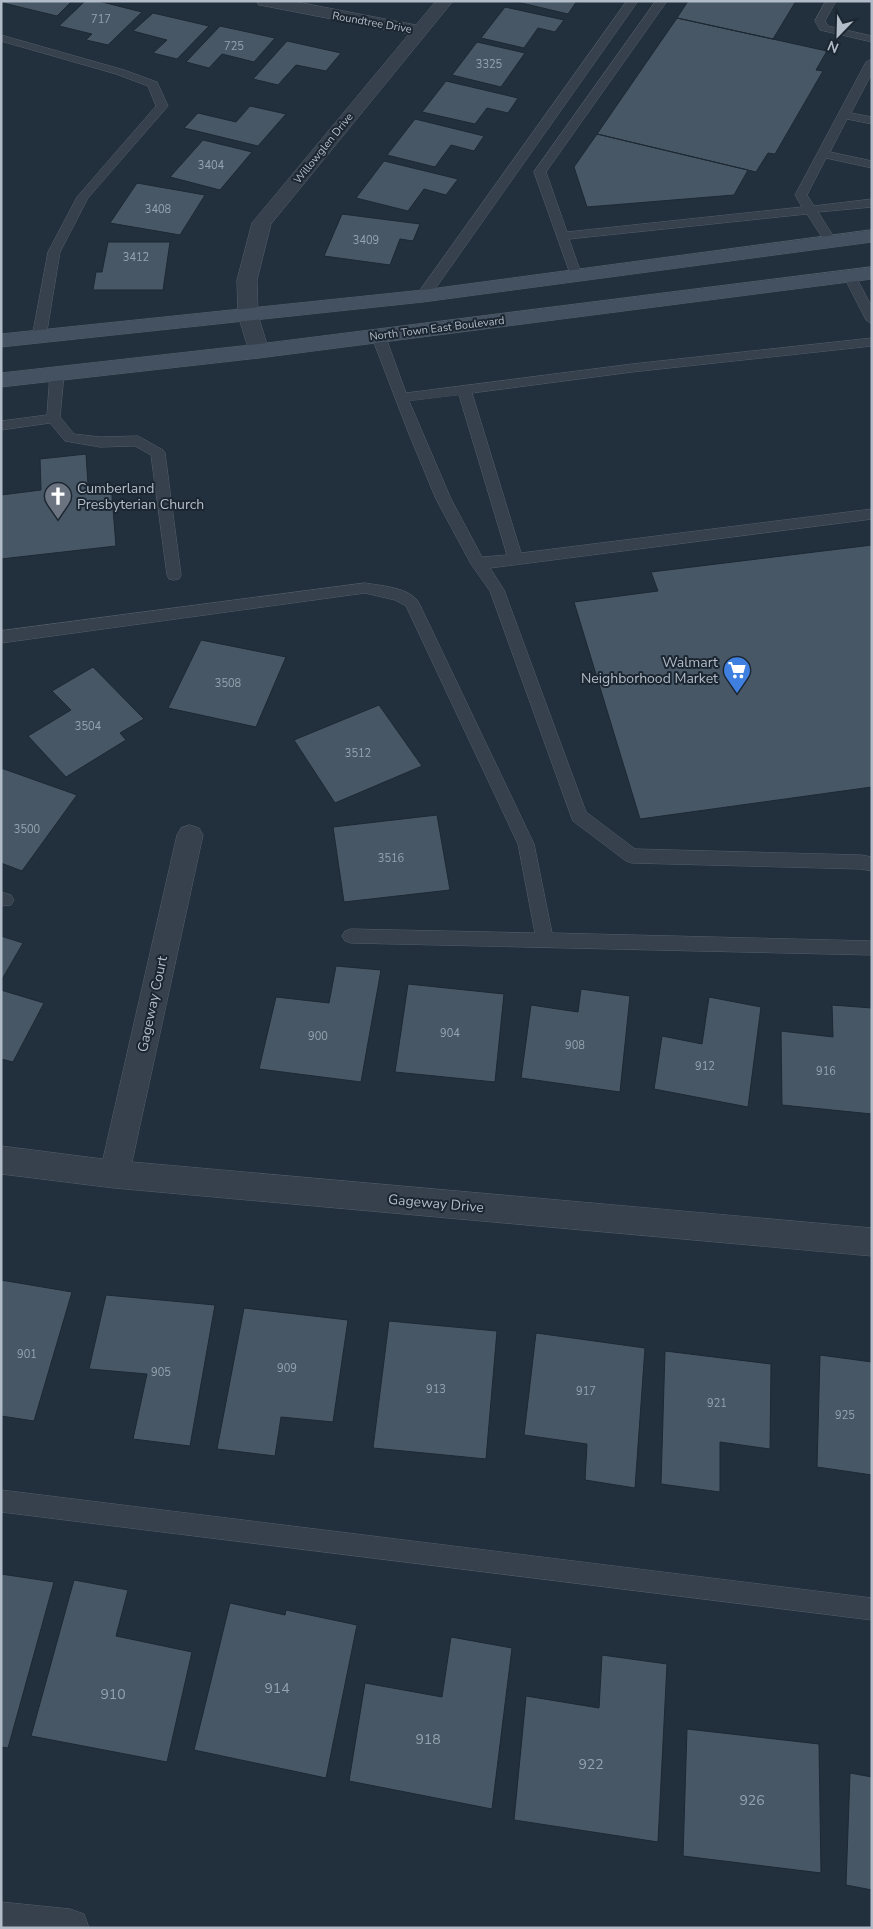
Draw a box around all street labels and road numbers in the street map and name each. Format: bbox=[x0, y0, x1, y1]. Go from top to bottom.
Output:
street label: Roundtree Drive bbox=[331, 8, 413, 37]
street label: Willowglen Drive bbox=[290, 110, 357, 187]
street label: North Town East Boulevard bbox=[369, 313, 505, 344]
street label: Gageway Court bbox=[133, 954, 172, 1054]
street label: Gageway Drive bbox=[387, 1190, 485, 1217]

